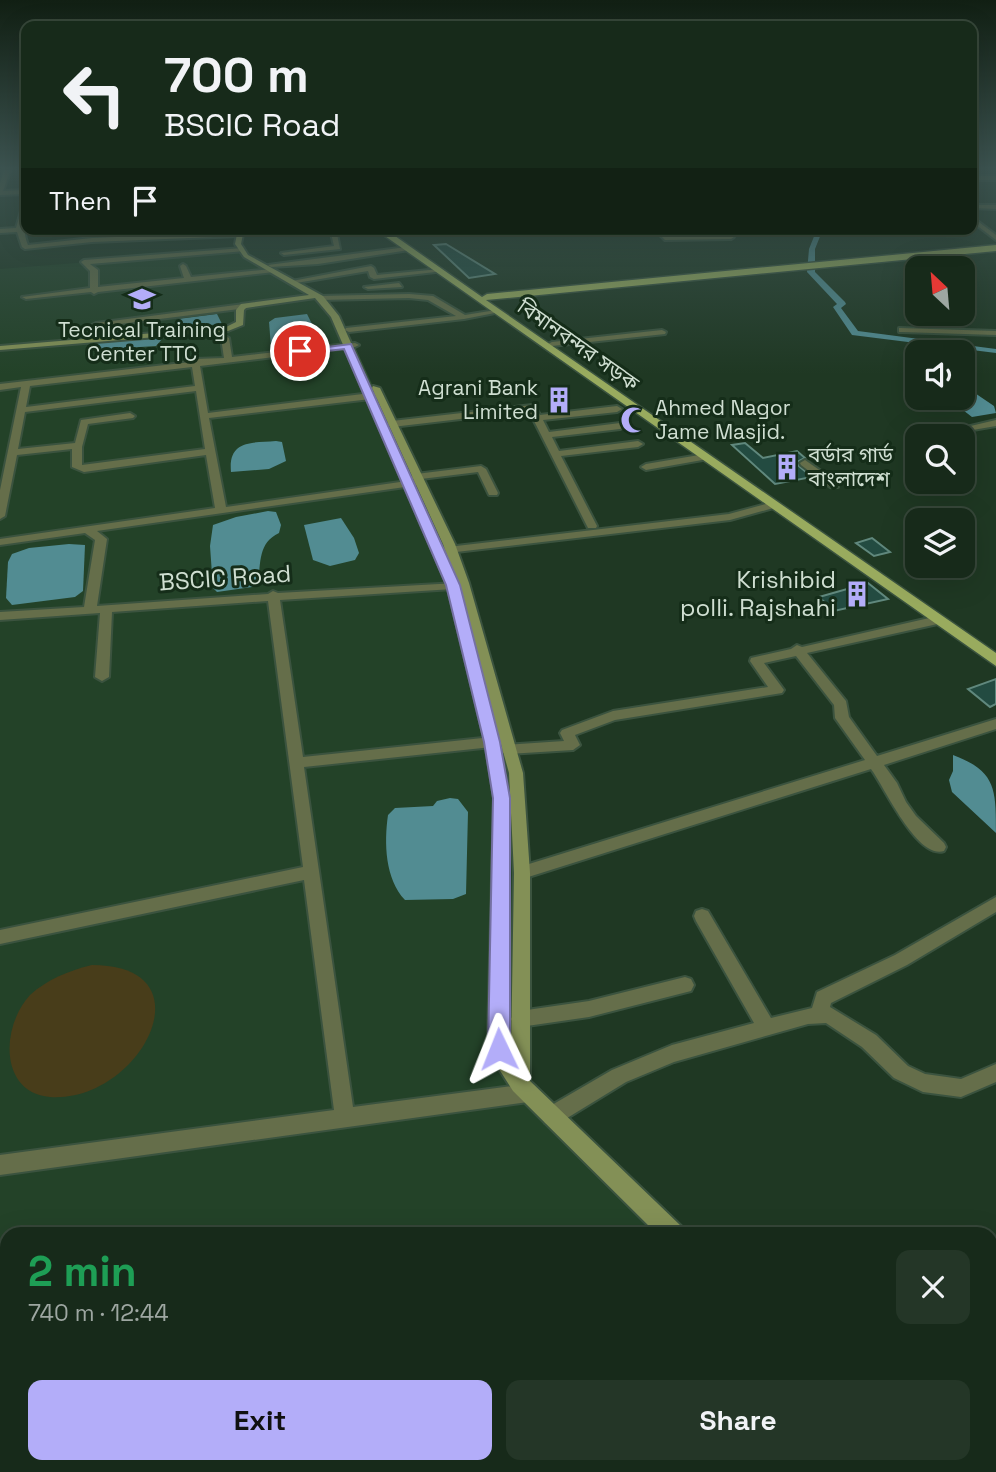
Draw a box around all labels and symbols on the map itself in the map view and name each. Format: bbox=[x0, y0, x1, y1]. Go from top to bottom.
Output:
north arrow bbox=[905, 256, 975, 326]
school or university icon: Tecnical Training Center TTC bbox=[127, 284, 157, 314]
street label: বিমানবন্দর সড়ক bbox=[511, 292, 645, 397]
place label: Tecnical Training Center TTC bbox=[58, 316, 226, 367]
pin bbox=[270, 321, 330, 381]
place label: Agrani Bank Limited bbox=[418, 374, 538, 425]
building icon: Agrani Bank Limited bbox=[544, 385, 574, 415]
place label: Ahmed Nagor Jame Masjid. bbox=[655, 394, 791, 445]
mosque icon: Ahmed Nagor Jame Masjid. bbox=[619, 405, 649, 435]
place label: বর্ডার গার্ড বাংলাদেশ bbox=[807, 441, 894, 492]
building icon: বর্ডার গার্ড বাংলাদেশ bbox=[772, 452, 802, 482]
street label: BSCIC Road bbox=[158, 557, 292, 598]
place label: Krishibid polli. Rajshahi bbox=[680, 564, 836, 623]
building icon: Krishibid polli. Rajshahi bbox=[842, 579, 872, 609]
position arrow bbox=[462, 1012, 536, 1086]

